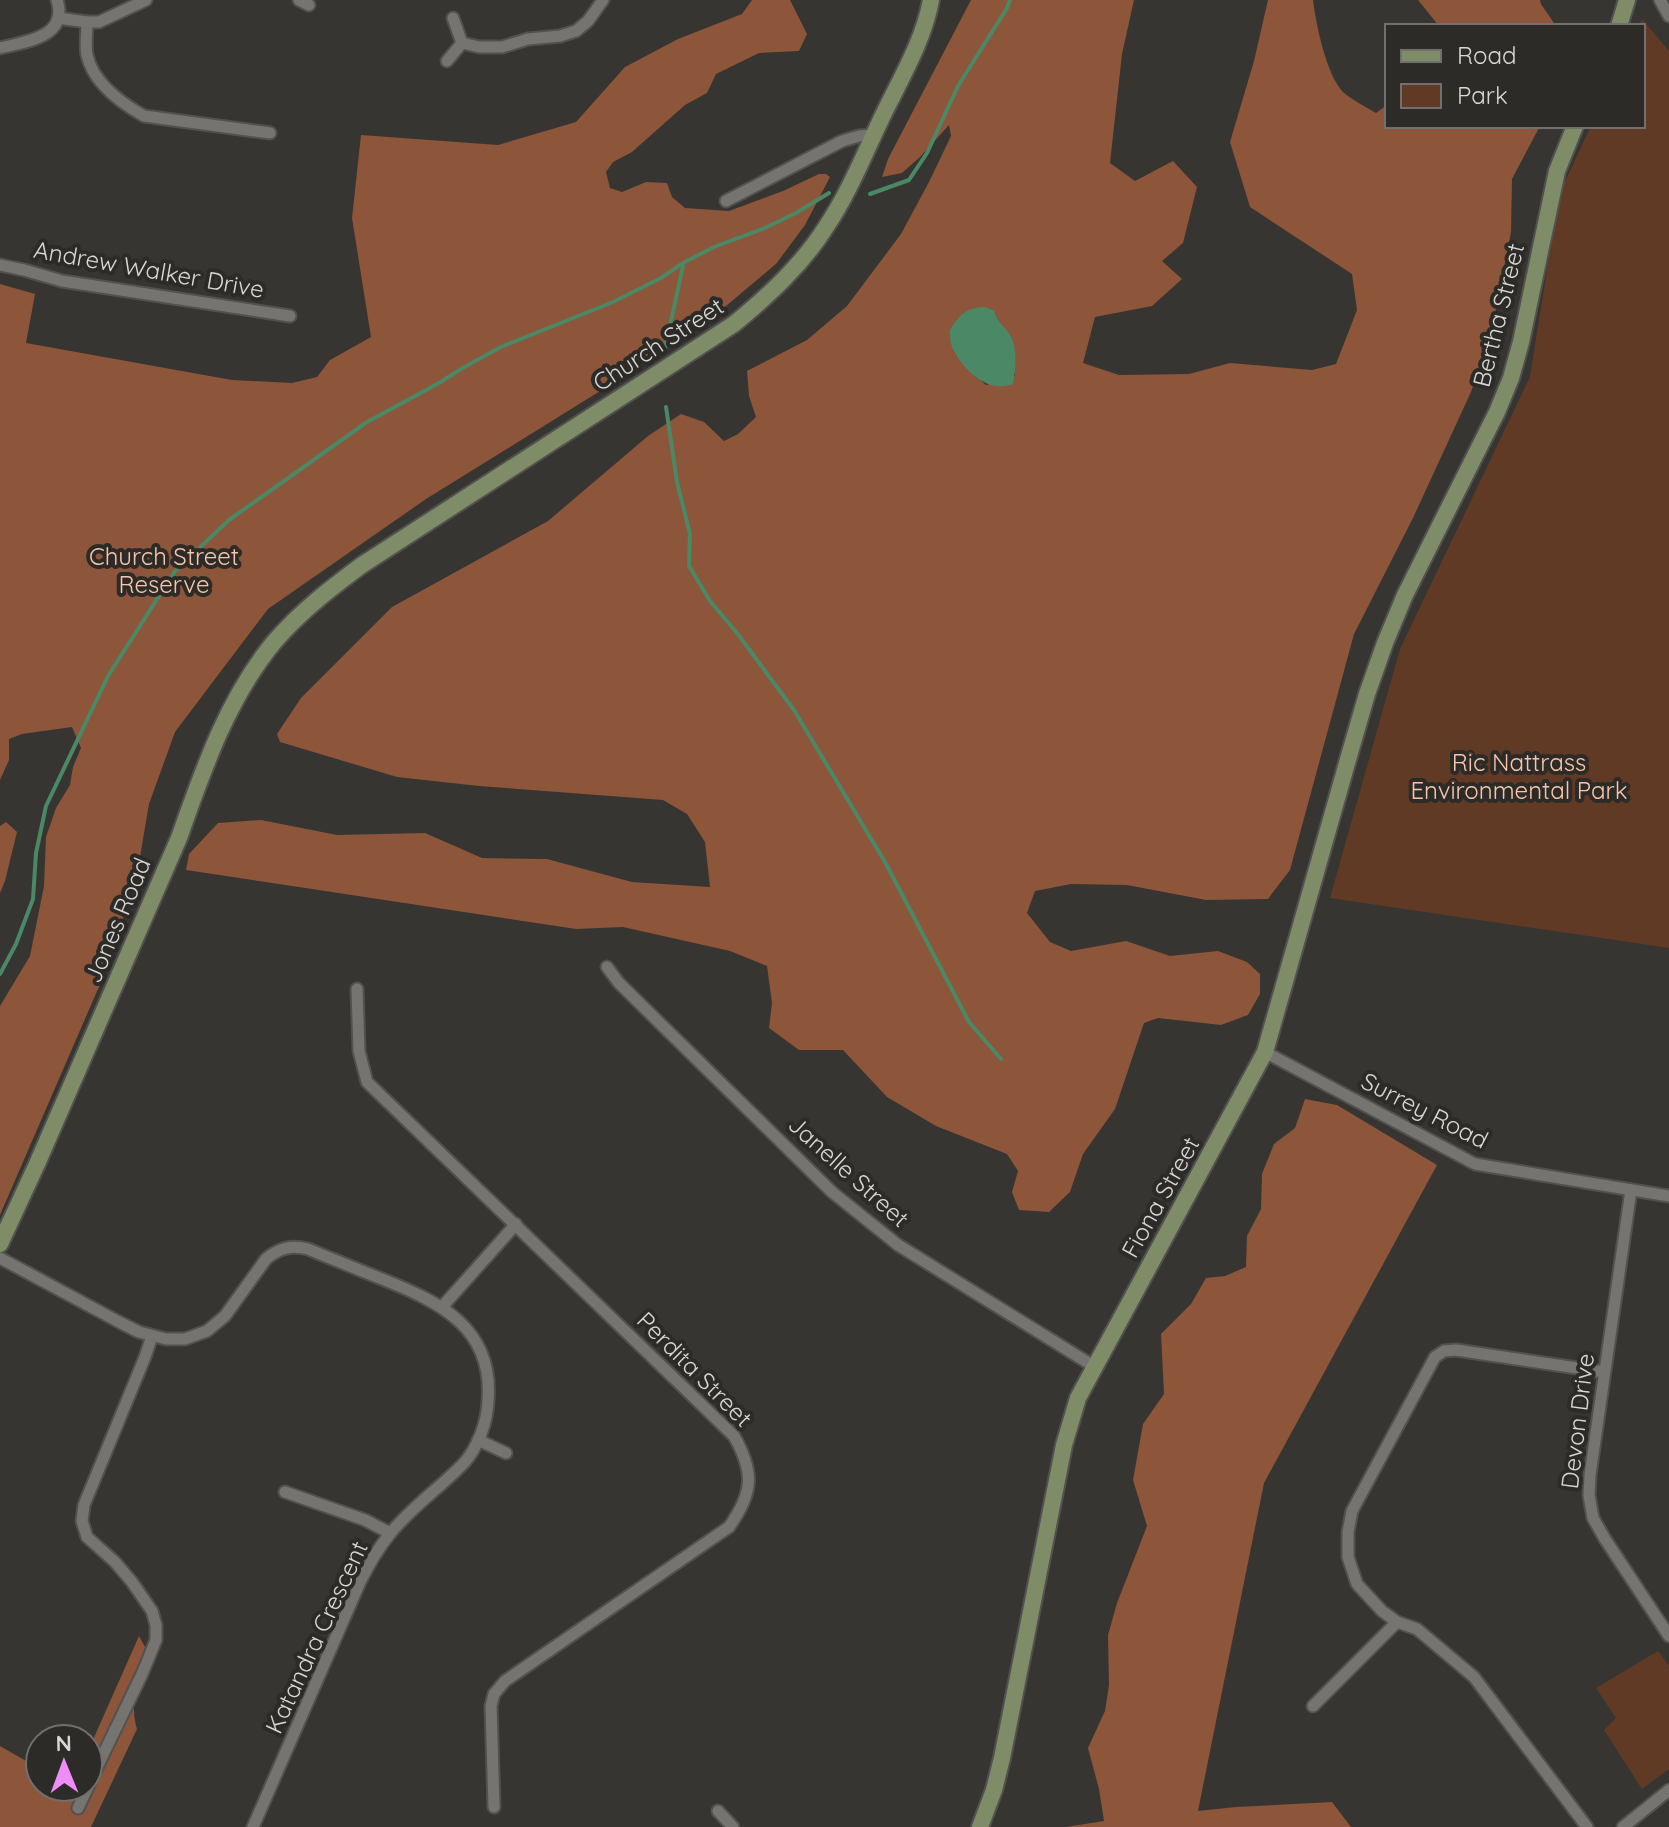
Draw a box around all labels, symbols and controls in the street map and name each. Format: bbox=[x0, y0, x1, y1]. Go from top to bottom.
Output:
legend bbox=[1385, 24, 1645, 128]
text: Road bbox=[1457, 40, 1517, 70]
text: Park bbox=[1457, 80, 1508, 110]
street label: Andrew Walker Drive bbox=[32, 234, 266, 304]
street label: Bertha Street bbox=[1466, 240, 1530, 390]
street label: Church Street bbox=[587, 291, 729, 397]
park label: Church Street Reserve bbox=[89, 541, 239, 599]
park label: Ric Nattrass Environmental Park bbox=[1410, 747, 1628, 805]
street label: Jones Road bbox=[77, 853, 157, 987]
street label: Surrey Road bbox=[1357, 1065, 1493, 1155]
street label: Janelle Street bbox=[782, 1109, 916, 1233]
street label: Fiona Street bbox=[1114, 1131, 1206, 1263]
street label: Perdita Street bbox=[631, 1305, 759, 1433]
street label: Devon Drive bbox=[1554, 1352, 1600, 1490]
street label: Katandra Crescent bbox=[258, 1536, 374, 1738]
north arrow bbox=[24, 1723, 104, 1803]
text: N bbox=[55, 1729, 72, 1757]

